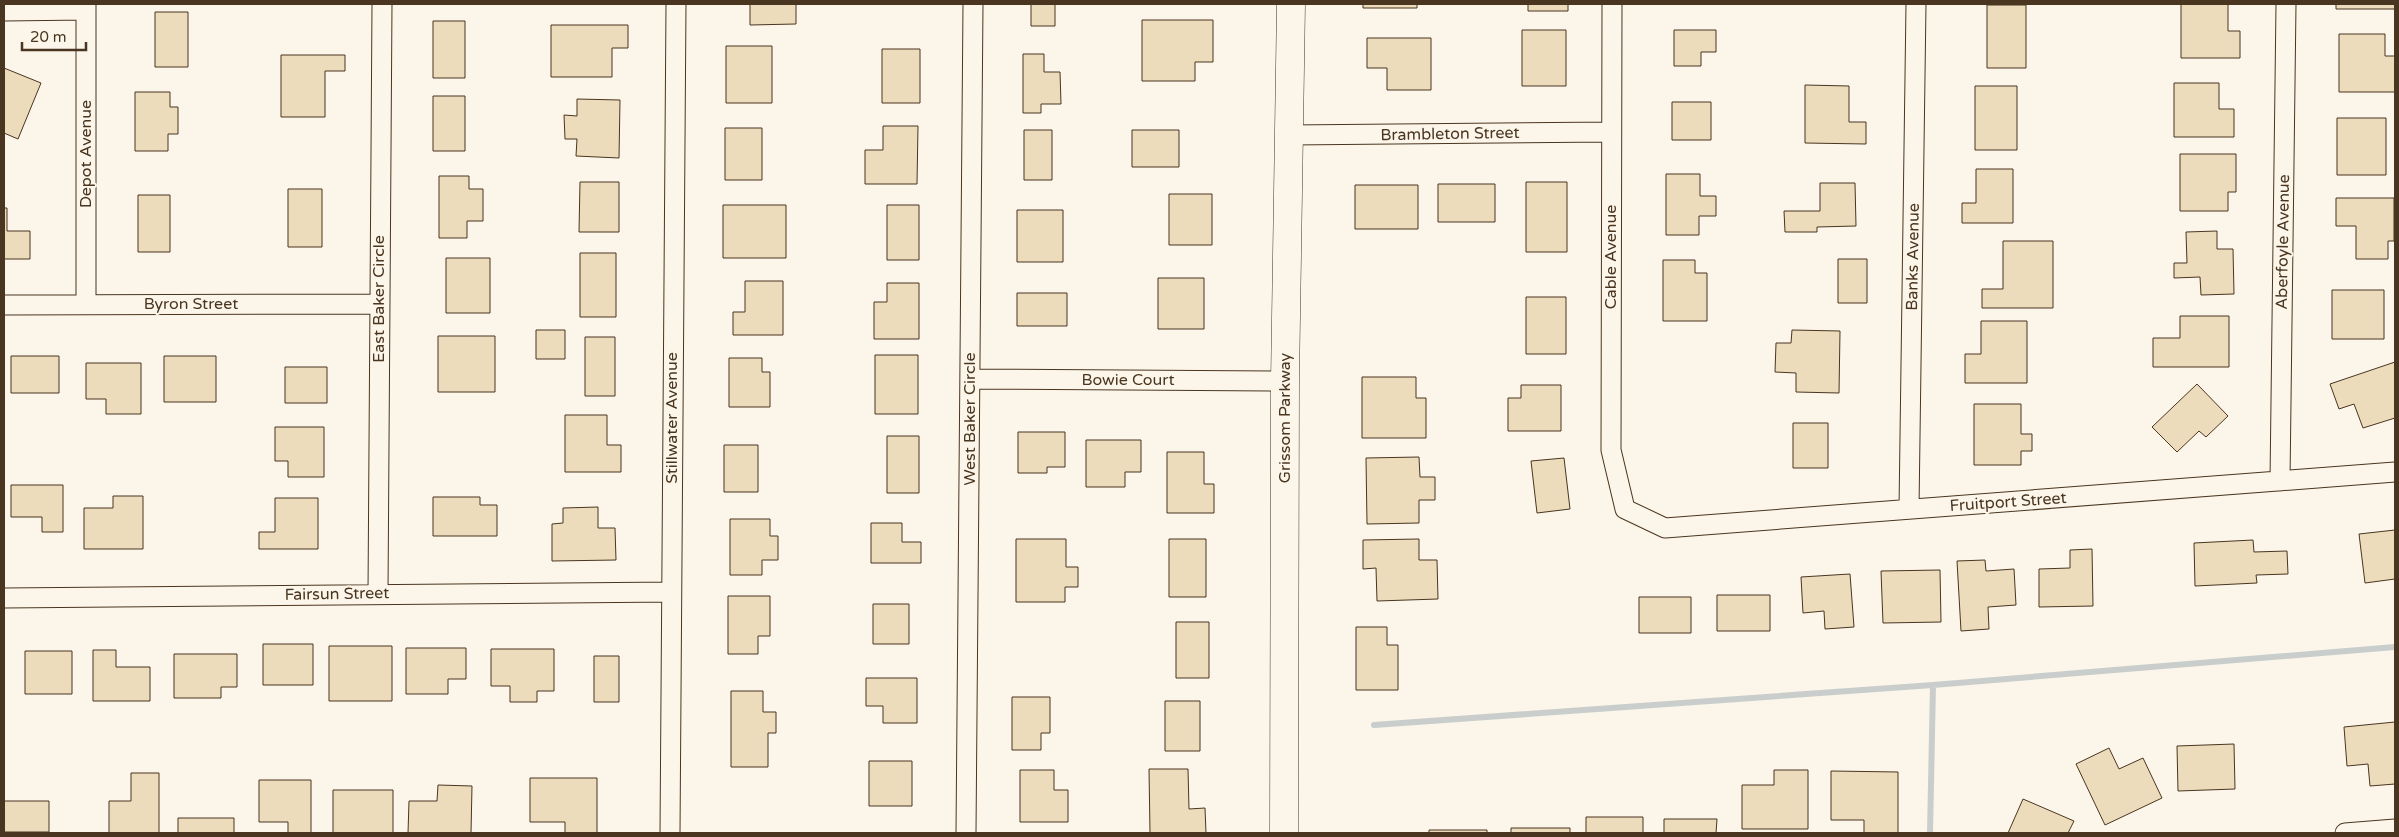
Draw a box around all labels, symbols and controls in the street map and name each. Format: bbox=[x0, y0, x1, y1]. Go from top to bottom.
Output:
scale bar bbox=[22, 20, 86, 52]
text: 20 m bbox=[30, 28, 67, 46]
street label: Depot Avenue bbox=[76, 100, 96, 208]
street label: Brambleton Street bbox=[1380, 123, 1520, 145]
street label: Aberfoyle Avenue bbox=[2272, 174, 2294, 310]
street label: Banks Avenue bbox=[1902, 203, 1924, 311]
street label: Cable Avenue bbox=[1601, 205, 1621, 309]
street label: East Baker Circle bbox=[369, 235, 389, 363]
street label: Byron Street bbox=[144, 294, 238, 314]
street label: Stillwater Avenue bbox=[662, 352, 682, 484]
street label: Grissom Parkway bbox=[1275, 352, 1295, 483]
street label: West Baker Circle bbox=[960, 353, 980, 485]
street label: Bowie Court bbox=[1081, 370, 1175, 390]
street label: Fruitport Street bbox=[1949, 488, 2067, 516]
street label: Fairsun Street bbox=[284, 583, 390, 605]

